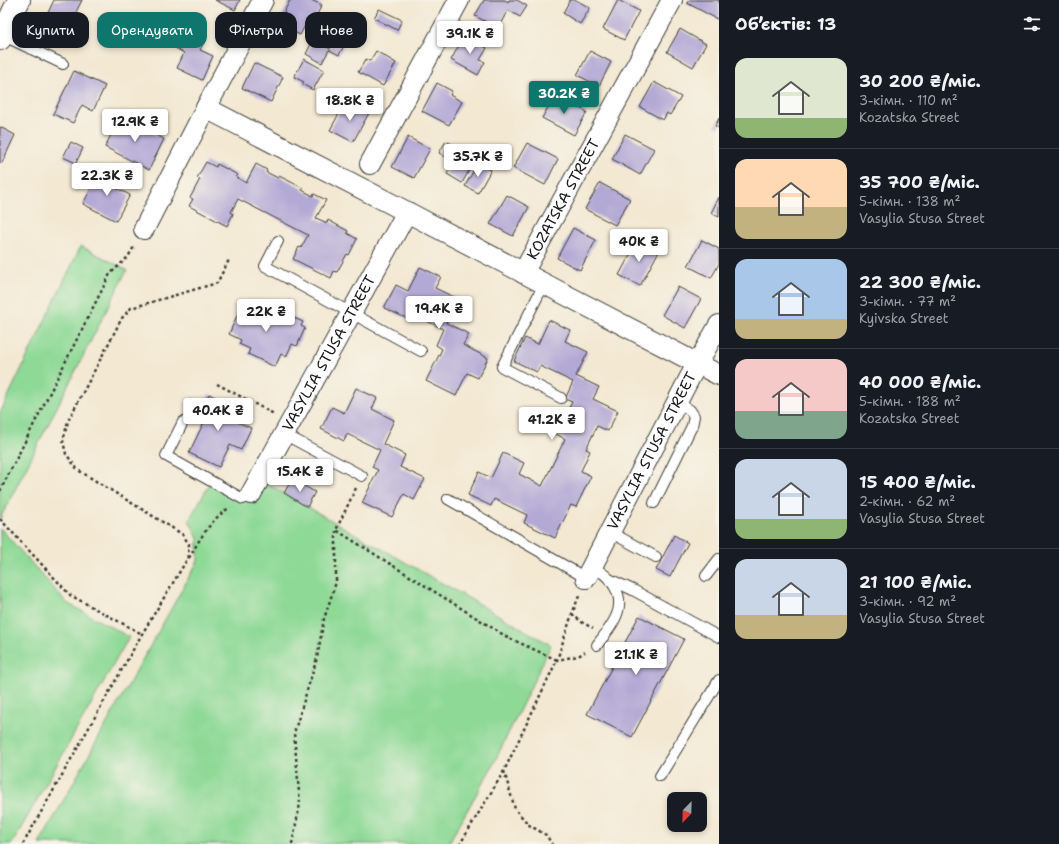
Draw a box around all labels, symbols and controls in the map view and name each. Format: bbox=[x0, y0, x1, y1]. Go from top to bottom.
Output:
chip: Купити bbox=[12, 12, 89, 48]
chip: Орендувати bbox=[97, 12, 207, 48]
chip: Фільтри bbox=[215, 12, 297, 48]
chip: Нове bbox=[305, 12, 367, 48]
text: Об’єктів: 13 bbox=[735, 13, 836, 35]
icon: filters bbox=[1021, 13, 1043, 35]
pin: 39.1K ₴ bbox=[433, 21, 507, 55]
text: 39.1K ₴ bbox=[446, 25, 494, 42]
text: 30 200 ₴/міс. bbox=[859, 70, 981, 92]
icon: home bbox=[767, 74, 815, 122]
pin: 30.2K ₴ bbox=[527, 81, 601, 115]
text: 30.2K ₴ bbox=[538, 85, 590, 102]
pin: 18.8K ₴ bbox=[313, 88, 387, 122]
text: 18.8K ₴ bbox=[325, 92, 375, 109]
text: 3-кімн. · 110 m² bbox=[859, 92, 958, 109]
pin: 12.9K ₴ bbox=[98, 109, 172, 143]
text: Kozatska Street bbox=[859, 109, 959, 126]
text: 12.9K ₴ bbox=[111, 113, 159, 130]
street label: KOZATSKA STREET bbox=[522, 135, 604, 263]
pin: 35.7K ₴ bbox=[441, 144, 515, 178]
text: 35.7K ₴ bbox=[453, 148, 503, 165]
pin: 22.3K ₴ bbox=[70, 163, 144, 197]
text: 22.3K ₴ bbox=[81, 167, 133, 184]
text: 35 700 ₴/міс. bbox=[859, 171, 980, 193]
icon: home bbox=[767, 175, 815, 223]
text: 5-кімн. · 138 m² bbox=[859, 193, 960, 210]
text: Vasylia Stusa Street bbox=[859, 210, 985, 227]
pin: 40K ₴ bbox=[611, 229, 667, 263]
text: 40K ₴ bbox=[619, 233, 659, 250]
street label: VASYLIA STUSA STREET bbox=[278, 271, 380, 435]
text: 22 300 ₴/міс. bbox=[859, 271, 981, 293]
icon: home bbox=[767, 275, 815, 323]
text: 3-кімн. · 77 m² bbox=[859, 293, 956, 310]
pin: 19.4K ₴ bbox=[402, 296, 476, 330]
pin: 22K ₴ bbox=[238, 299, 294, 333]
text: 19.4K ₴ bbox=[415, 300, 463, 317]
text: 22K ₴ bbox=[246, 303, 286, 320]
text: Kyivska Street bbox=[859, 310, 949, 327]
street label: VASYLIA STUSA STREET bbox=[602, 368, 701, 534]
text: 40 000 ₴/міс. bbox=[859, 371, 981, 393]
icon: home bbox=[767, 375, 815, 423]
text: 5-кімн. · 188 m² bbox=[859, 393, 961, 410]
pin: 40.4K ₴ bbox=[181, 398, 255, 432]
text: 40.4K ₴ bbox=[192, 402, 244, 419]
pin: 41.2K ₴ bbox=[515, 407, 589, 441]
text: Kozatska Street bbox=[859, 410, 959, 427]
text: 41.2K ₴ bbox=[528, 411, 576, 428]
pin: 15.4K ₴ bbox=[263, 459, 337, 493]
text: 15.4K ₴ bbox=[276, 463, 324, 480]
text: 15 400 ₴/міс. bbox=[859, 471, 976, 493]
icon: home bbox=[767, 475, 815, 523]
text: 2-кімн. · 62 m² bbox=[859, 493, 955, 510]
text: Vasylia Stusa Street bbox=[859, 510, 985, 527]
text: 21 100 ₴/міс. bbox=[859, 571, 972, 593]
icon: home bbox=[767, 575, 815, 623]
text: 3-кімн. · 92 m² bbox=[859, 593, 956, 610]
text: Vasylia Stusa Street bbox=[859, 610, 985, 627]
pin: 21.1K ₴ bbox=[599, 642, 673, 676]
text: 21.1K ₴ bbox=[614, 646, 658, 663]
north arrow bbox=[667, 792, 707, 832]
map controls bbox=[667, 792, 707, 832]

